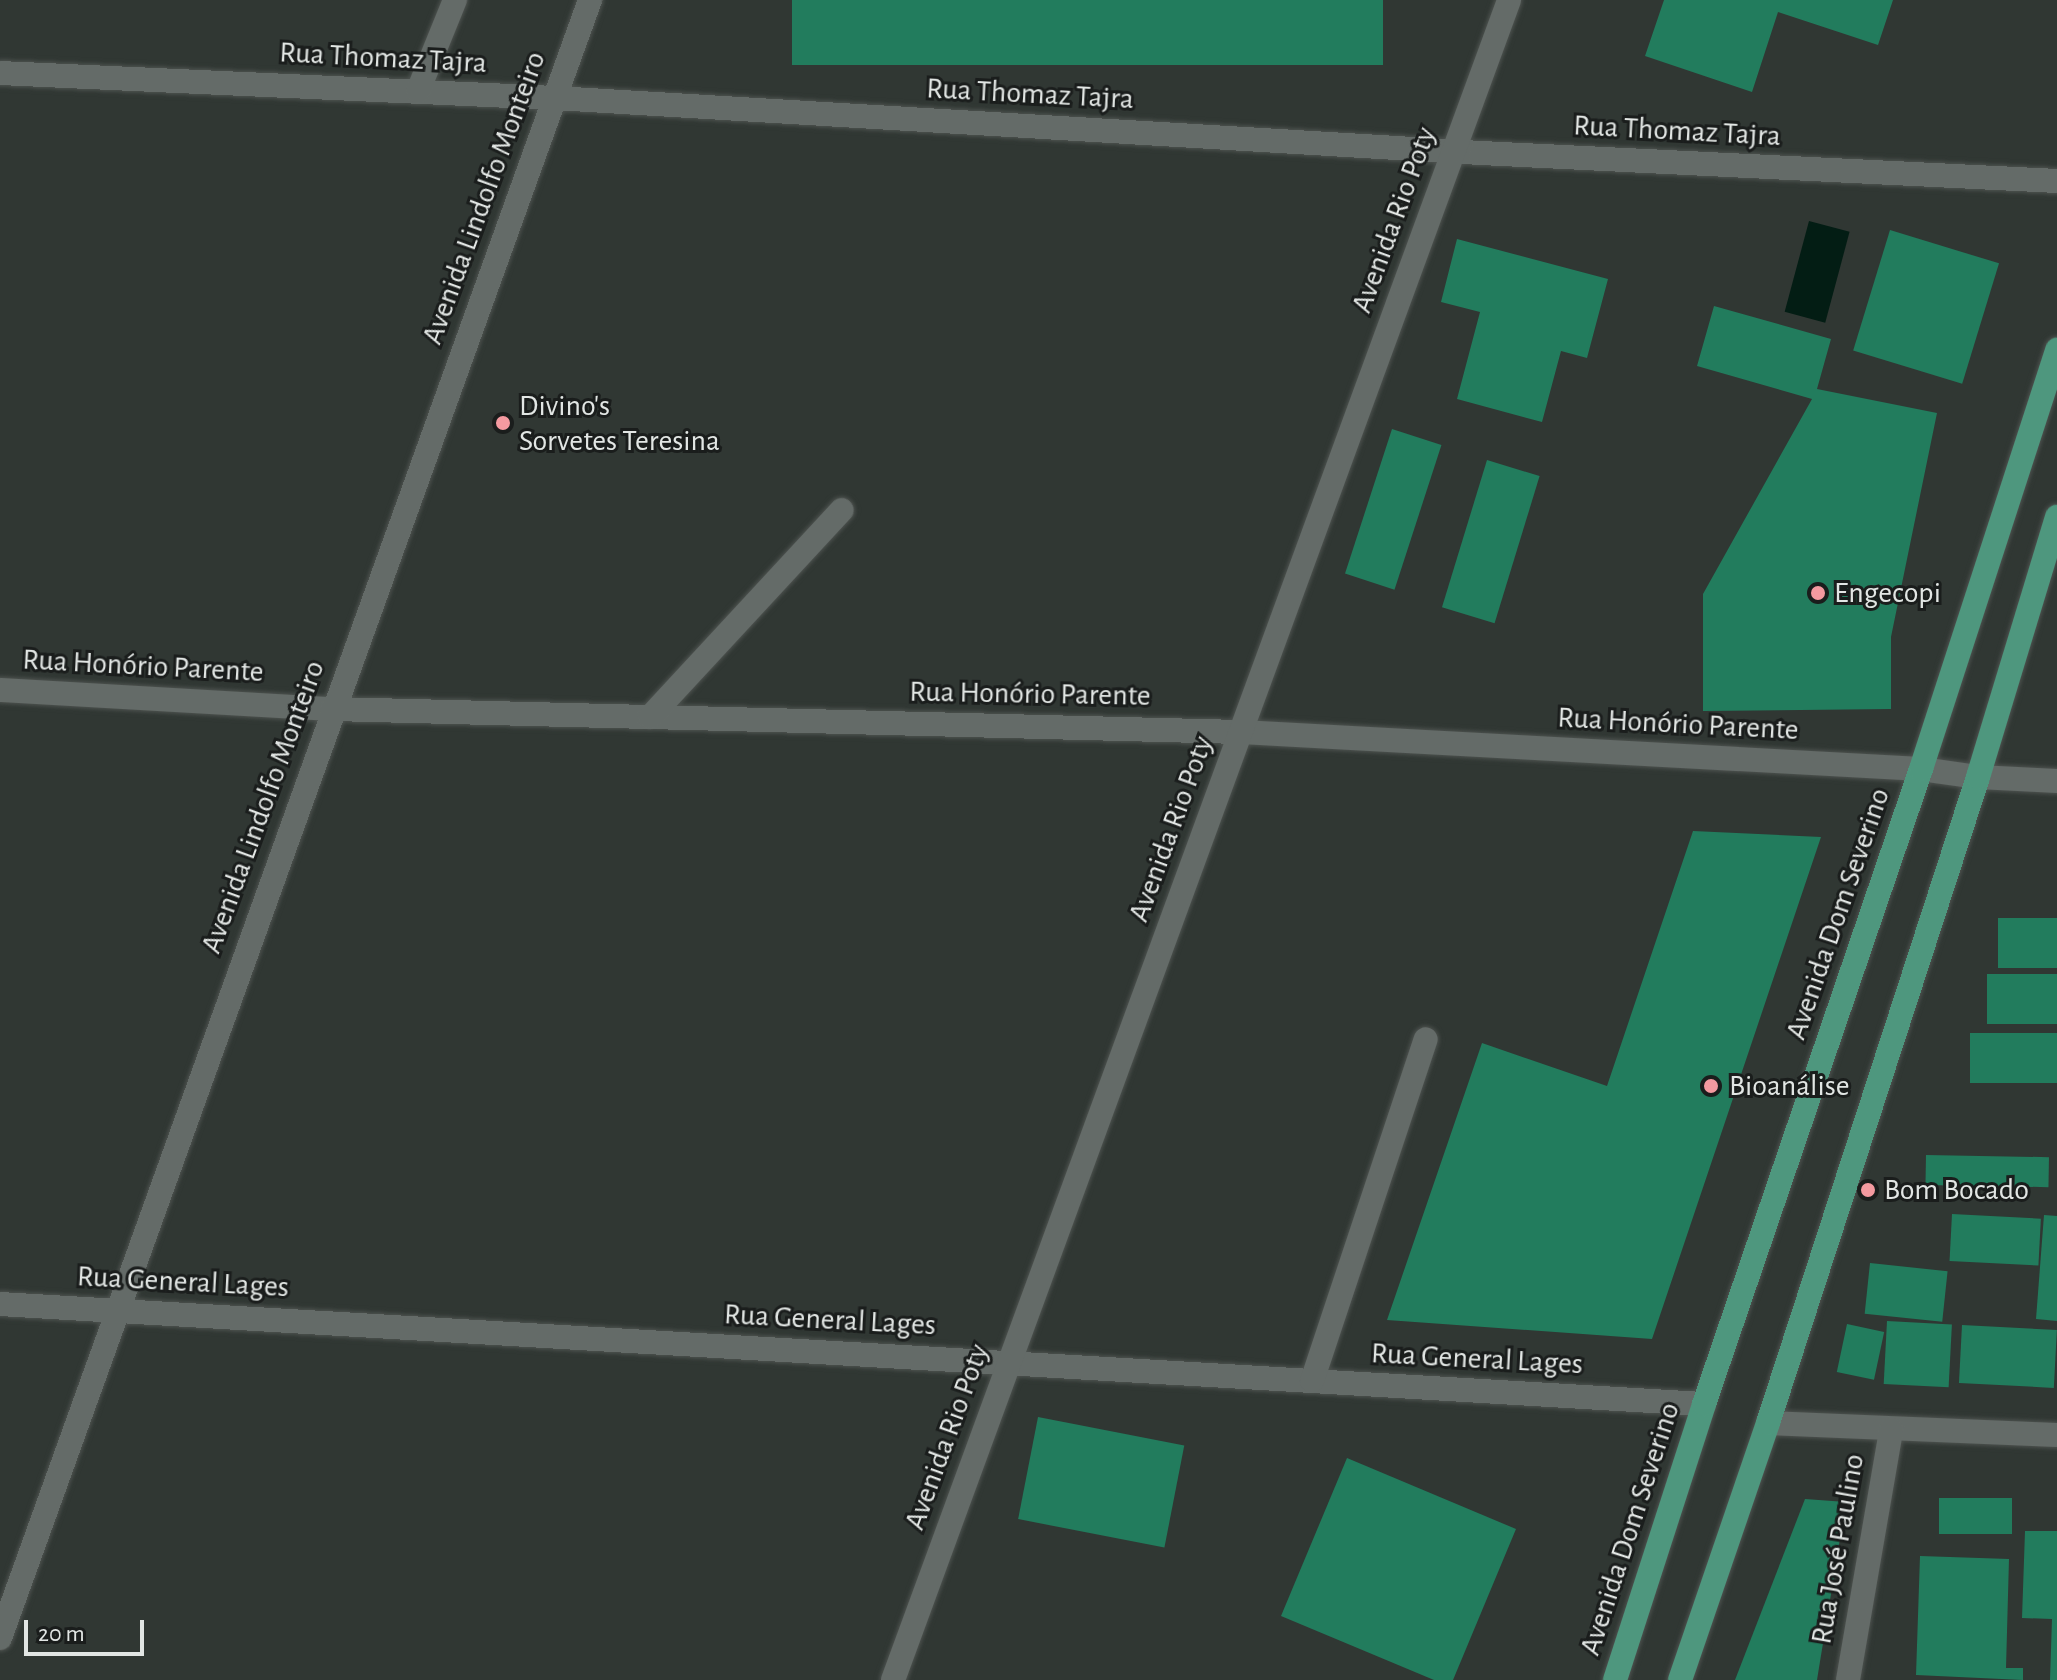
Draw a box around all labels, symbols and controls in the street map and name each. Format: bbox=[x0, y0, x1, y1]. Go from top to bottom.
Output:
street label: Rua Thomaz Tajra bbox=[278, 35, 488, 81]
street label: Avenida Lindolfo Monteiro bbox=[414, 47, 554, 349]
street label: Rua Thomaz Tajra bbox=[925, 71, 1135, 117]
street label: Rua Thomaz Tajra bbox=[1572, 108, 1782, 154]
street label: Avenida Rio Poty bbox=[1344, 122, 1444, 318]
place label: Divino's Sorvetes Teresina bbox=[519, 388, 720, 458]
marker: Divino's Sorvetes Teresina bbox=[494, 414, 512, 432]
place label: Engecopi bbox=[1834, 575, 1941, 611]
marker: Engecopi bbox=[1809, 584, 1827, 602]
street label: Rua Honório Parente bbox=[22, 642, 264, 690]
street label: Avenida Lindolfo Monteiro bbox=[193, 656, 333, 958]
street label: Rua Honório Parente bbox=[909, 674, 1151, 714]
street label: Rua Honório Parente bbox=[1557, 700, 1799, 748]
street label: Avenida Rio Poty bbox=[1121, 731, 1221, 927]
street label: Avenida Dom Severino bbox=[1778, 784, 1898, 1044]
place label: Bioanálise bbox=[1729, 1068, 1850, 1104]
marker: Bioanálise bbox=[1700, 1075, 1722, 1097]
place label: Bom Bocado bbox=[1884, 1172, 2029, 1208]
marker: Bom Bocado bbox=[1859, 1181, 1877, 1199]
street label: Rua General Lages bbox=[76, 1258, 290, 1306]
street label: Rua General Lages bbox=[723, 1296, 937, 1344]
street label: Rua General Lages bbox=[1370, 1335, 1584, 1383]
street label: Avenida Rio Poty bbox=[897, 1339, 997, 1535]
street label: Avenida Dom Severino bbox=[1572, 1398, 1688, 1660]
street label: Rua José Paulino bbox=[1804, 1451, 1872, 1647]
scale bar bbox=[28, 1604, 148, 1654]
text: 20 m bbox=[38, 1622, 85, 1646]

